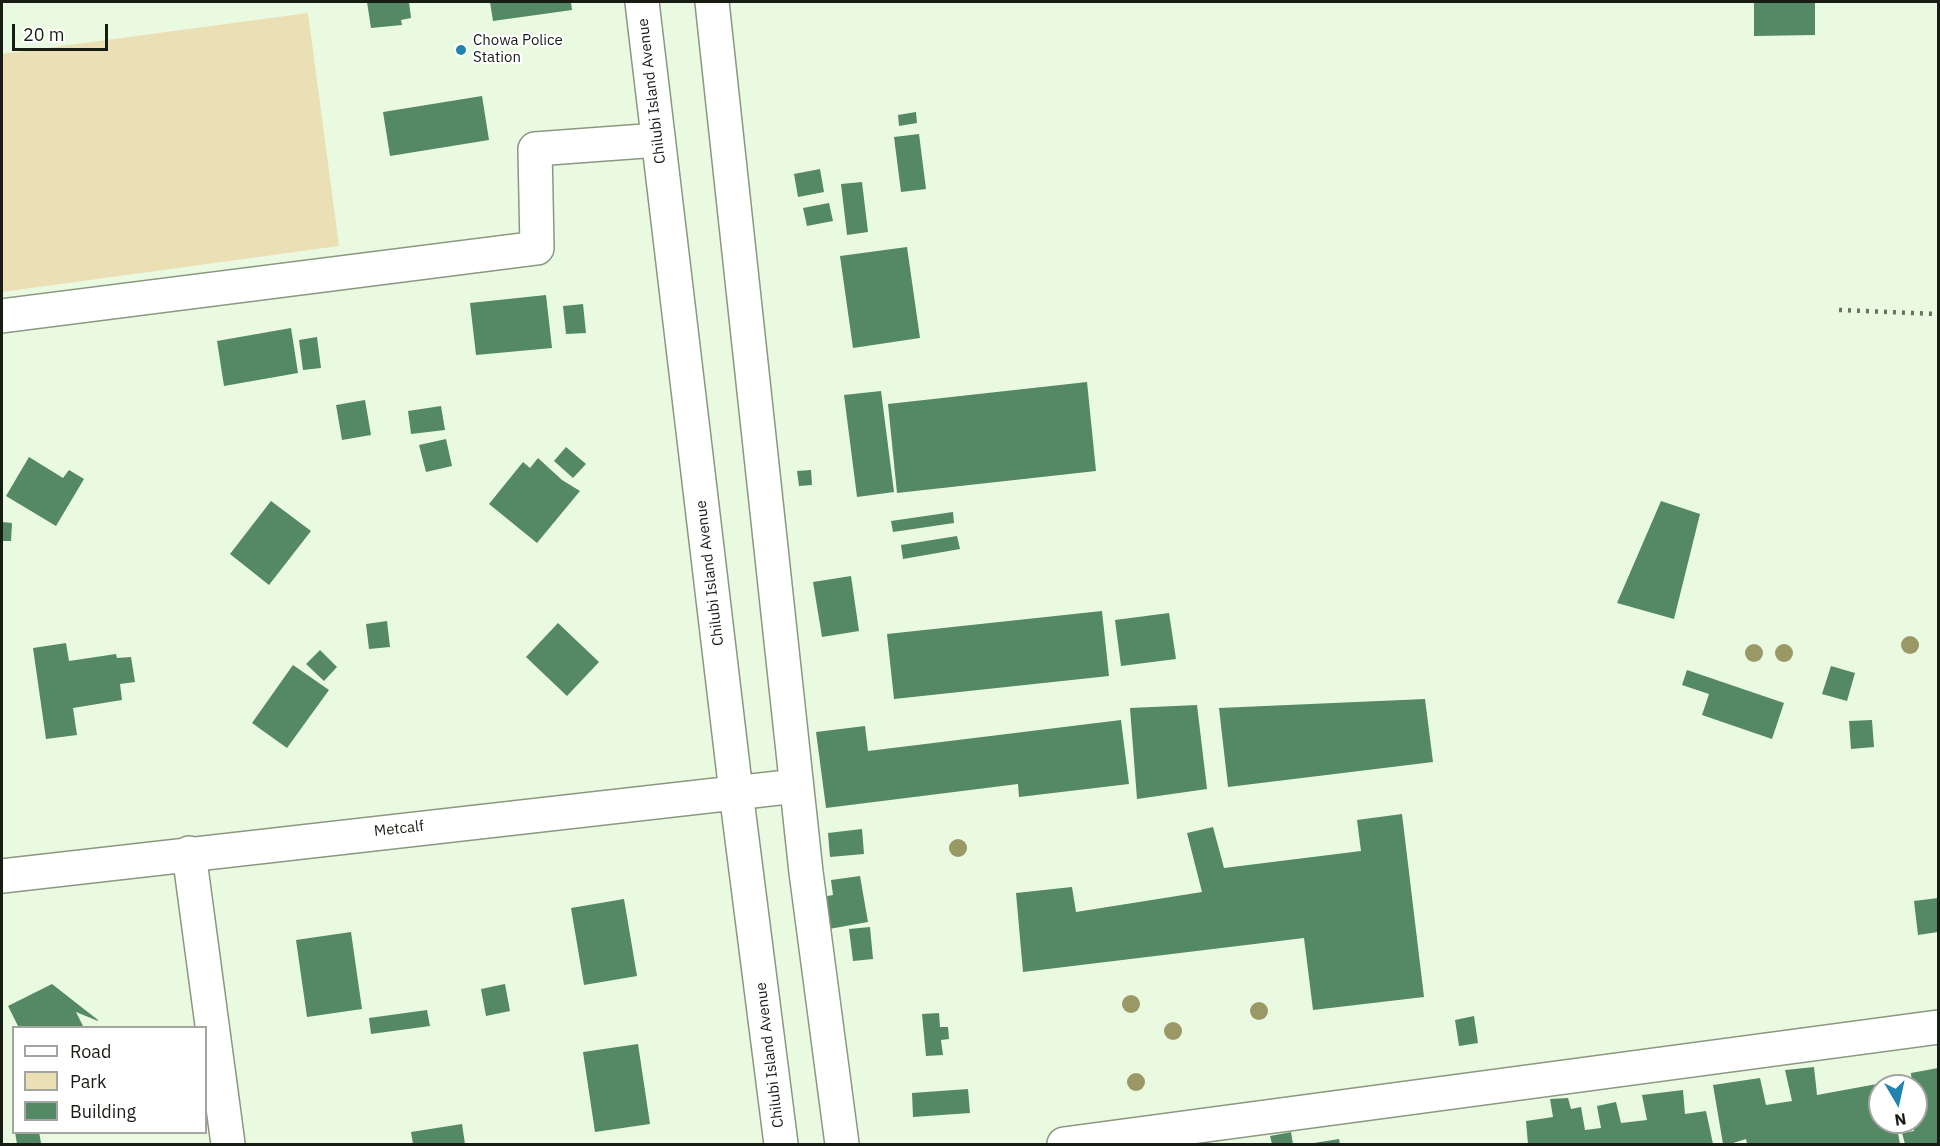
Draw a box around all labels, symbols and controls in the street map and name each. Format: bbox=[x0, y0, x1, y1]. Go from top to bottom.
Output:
scale bar bbox=[15, 12, 111, 50]
street label: Chilubi Island Avenue bbox=[634, 17, 670, 165]
text: 20 m bbox=[23, 23, 65, 46]
place label: Chowa Police Station bbox=[473, 32, 563, 67]
marker: Chowa Police Station bbox=[454, 43, 468, 57]
street label: Chilubi Island Avenue bbox=[692, 499, 728, 647]
street label: Metcalf bbox=[373, 817, 425, 841]
street label: Chilubi Island Avenue bbox=[752, 981, 788, 1129]
legend bbox=[12, 1026, 207, 1134]
text: Road bbox=[70, 1040, 111, 1063]
text: Park bbox=[70, 1070, 106, 1093]
north arrow bbox=[1868, 1074, 1928, 1134]
text: Building bbox=[70, 1100, 136, 1123]
text: N bbox=[1893, 1109, 1908, 1131]

